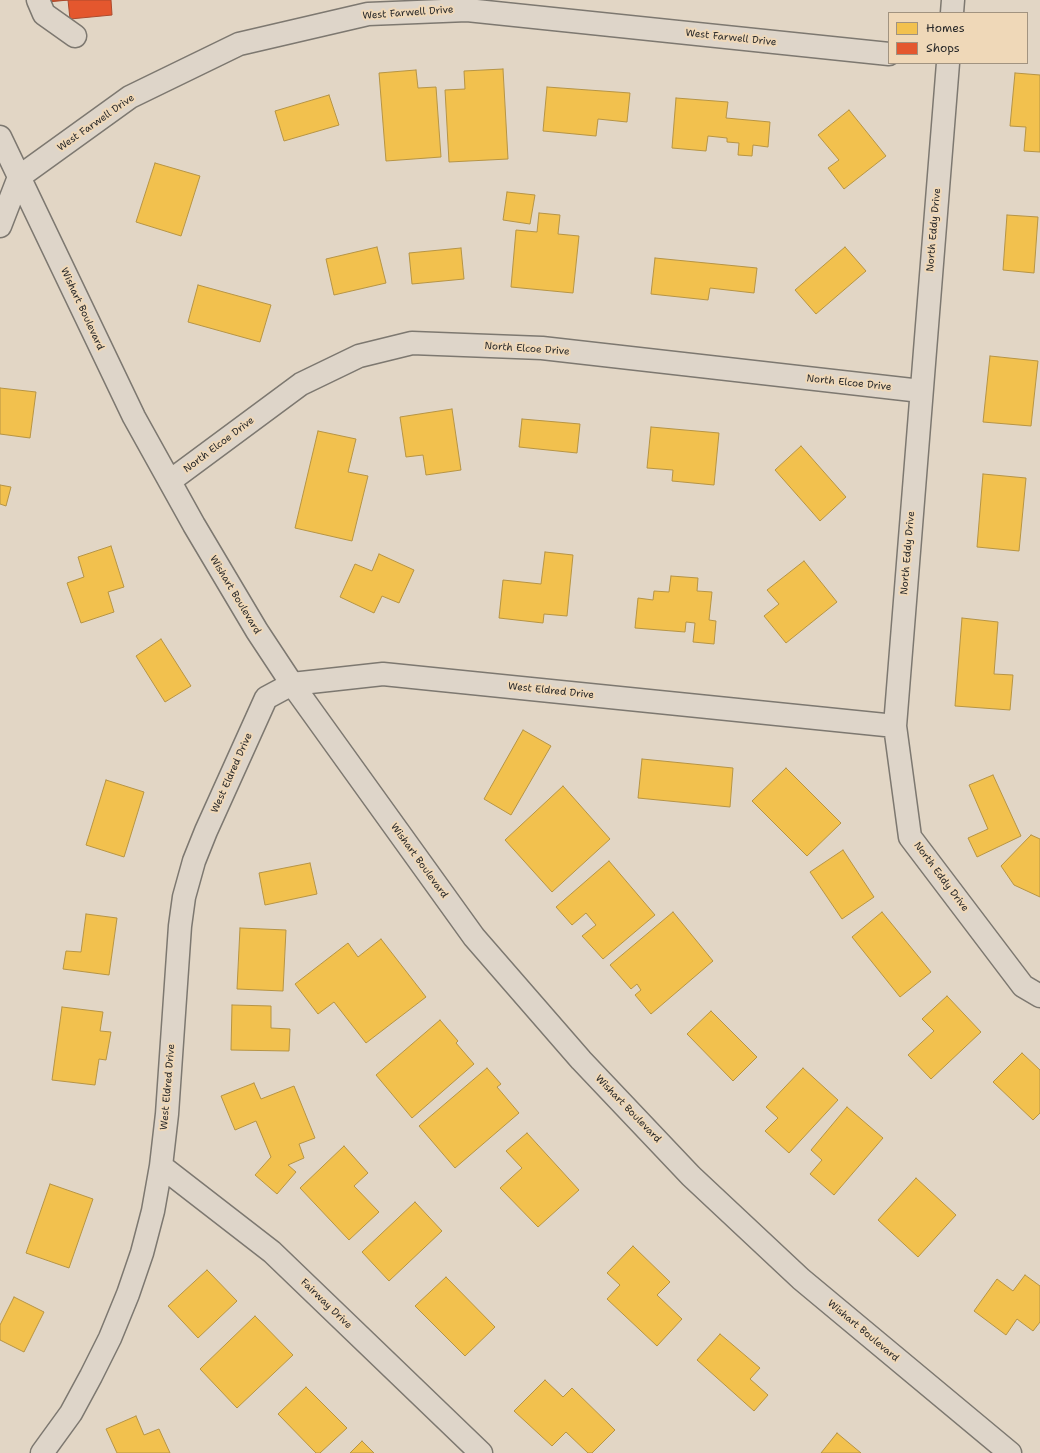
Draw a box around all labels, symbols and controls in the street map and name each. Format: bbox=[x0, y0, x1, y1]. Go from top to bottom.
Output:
street label: West Farwell Drive bbox=[362, 4, 454, 22]
legend bbox=[888, 12, 1028, 64]
text: Homes bbox=[926, 20, 965, 36]
street label: West Farwell Drive bbox=[685, 27, 777, 49]
text: Shops bbox=[926, 40, 960, 56]
street label: West Farwell Drive bbox=[55, 92, 137, 154]
street label: North Eddy Drive bbox=[924, 188, 944, 272]
street label: Wishart Boulevard bbox=[58, 266, 106, 352]
street label: North Elcoe Drive bbox=[484, 340, 570, 358]
street label: North Elcoe Drive bbox=[806, 373, 892, 393]
street label: North Elcoe Drive bbox=[181, 415, 257, 475]
street label: North Eddy Drive bbox=[898, 511, 918, 595]
street label: Wishart Boulevard bbox=[207, 554, 263, 636]
street label: West Eldred Drive bbox=[507, 681, 595, 701]
street label: West Eldred Drive bbox=[209, 731, 255, 815]
street label: Wishart Boulevard bbox=[388, 821, 450, 901]
street label: North Eddy Drive bbox=[911, 840, 971, 914]
street label: West Eldred Drive bbox=[158, 1043, 178, 1131]
street label: Wishart Boulevard bbox=[593, 1073, 663, 1145]
street label: Fairway Drive bbox=[298, 1276, 354, 1332]
street label: Wishart Boulevard bbox=[825, 1298, 901, 1364]

